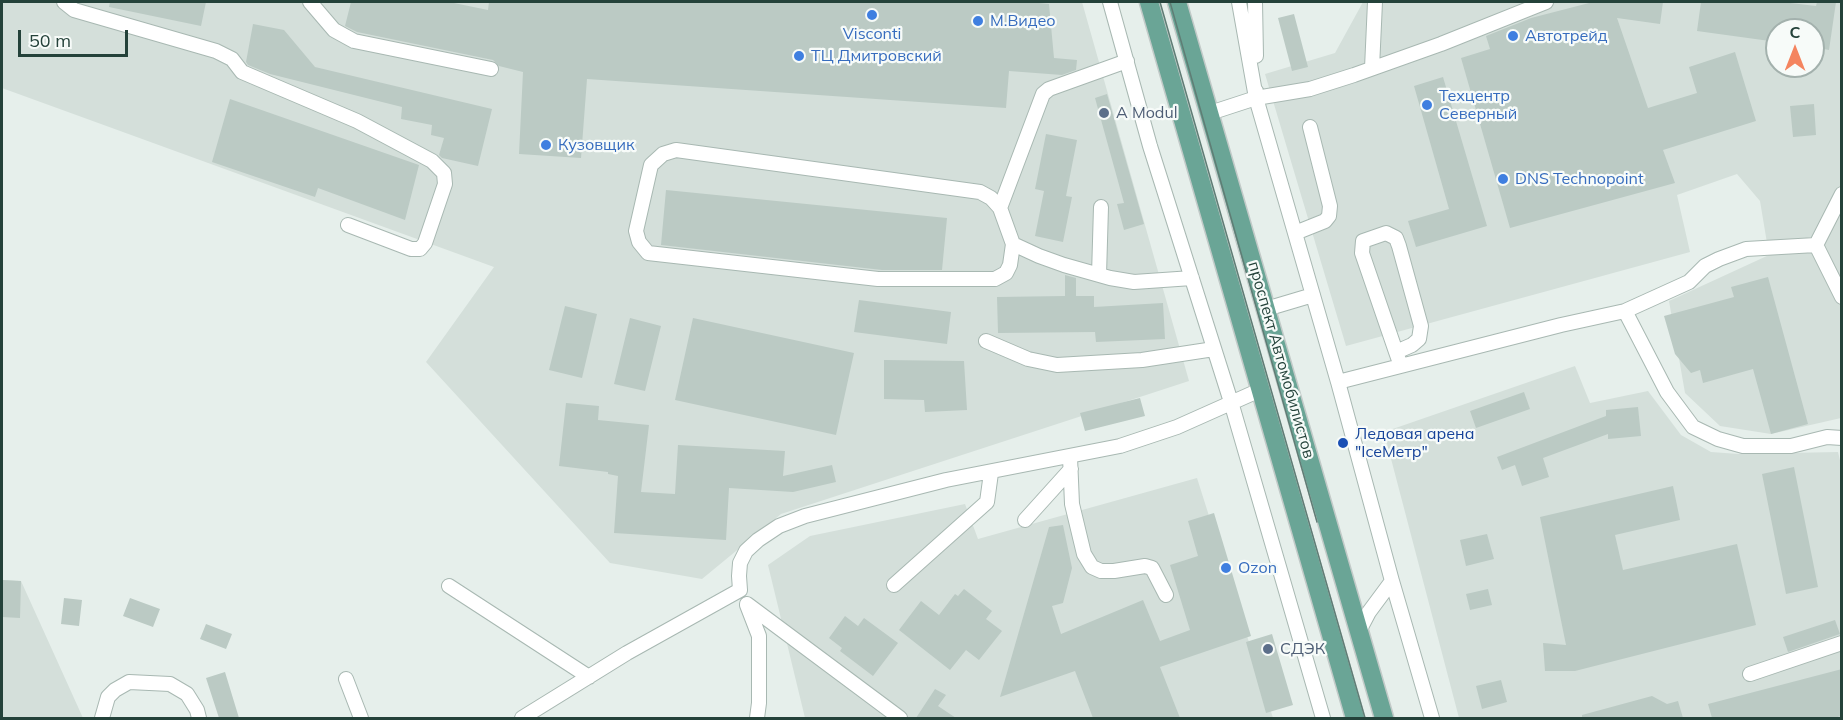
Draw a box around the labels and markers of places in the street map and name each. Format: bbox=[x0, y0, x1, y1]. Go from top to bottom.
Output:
marker: Visconti bbox=[865, 8, 879, 22]
place label: М.Видео bbox=[990, 11, 1056, 31]
marker: М.Видео bbox=[971, 14, 985, 28]
place label: Visconti bbox=[843, 24, 901, 44]
place label: Автотрейд bbox=[1525, 26, 1608, 46]
marker: Автотрейд bbox=[1506, 29, 1520, 43]
place label: ТЦ Дмитровский bbox=[811, 46, 942, 66]
marker: ТЦ Дмитровский bbox=[792, 49, 806, 63]
place label: Техцентр Северный bbox=[1439, 86, 1517, 124]
marker: Техцентр Северный bbox=[1420, 98, 1434, 112]
place label: A Modul bbox=[1116, 103, 1177, 123]
marker: A Modul bbox=[1097, 106, 1111, 120]
place label: Кузовщик bbox=[558, 135, 635, 155]
marker: Кузовщик bbox=[539, 138, 553, 152]
place label: DNS Technopoint bbox=[1515, 169, 1644, 189]
marker: DNS Technopoint bbox=[1496, 172, 1510, 186]
place label: Ледовая арена "IceМетр" bbox=[1355, 424, 1474, 462]
marker: Ледовая арена "IceМетр" bbox=[1336, 436, 1350, 450]
place label: Ozon bbox=[1238, 558, 1277, 578]
marker: Ozon bbox=[1219, 561, 1233, 575]
place label: СДЭК bbox=[1280, 639, 1325, 659]
marker: СДЭК bbox=[1261, 642, 1275, 656]

